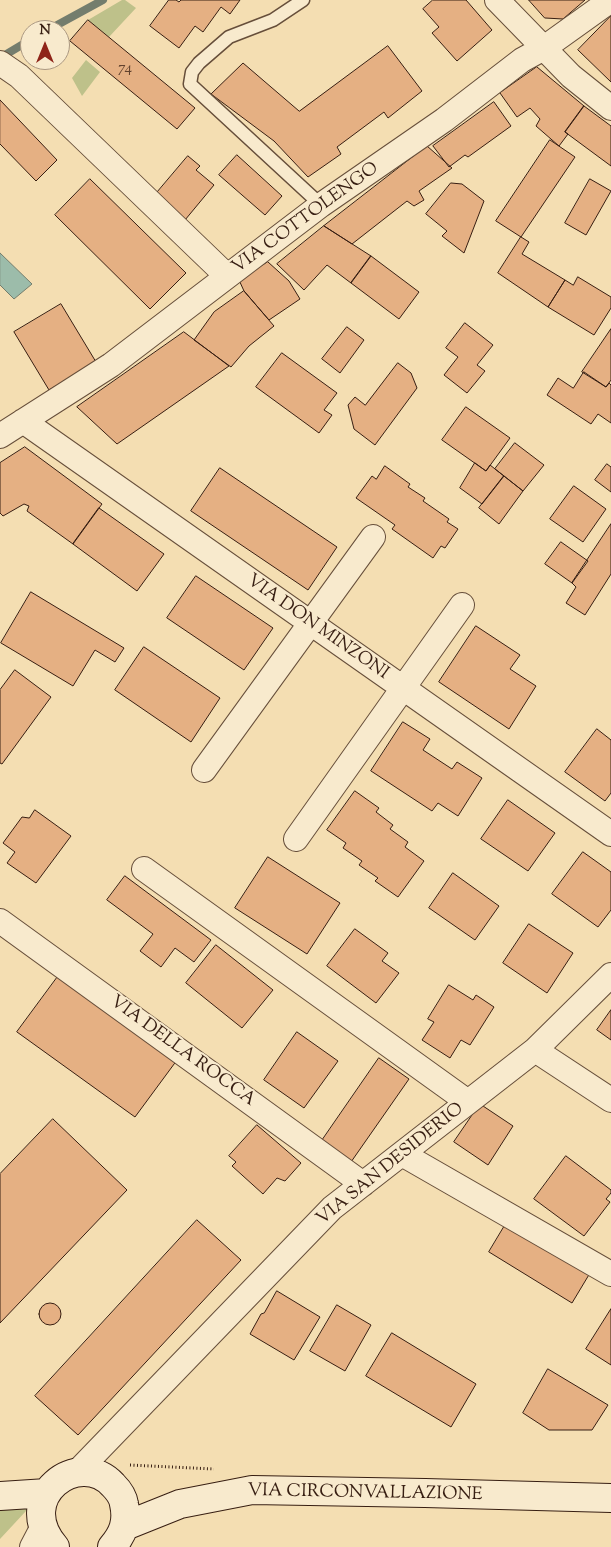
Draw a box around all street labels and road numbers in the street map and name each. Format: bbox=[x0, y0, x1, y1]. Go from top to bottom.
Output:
street label: VIA COTTOLENGO bbox=[229, 159, 383, 279]
street label: VIA DON MINZONI bbox=[242, 571, 392, 685]
street label: VIA DELLA ROCCA bbox=[105, 992, 259, 1112]
street label: VIA SAN DESIDERIO bbox=[313, 1099, 469, 1231]
street label: VIA CIRCONVALLAZIONE bbox=[247, 1481, 483, 1507]

